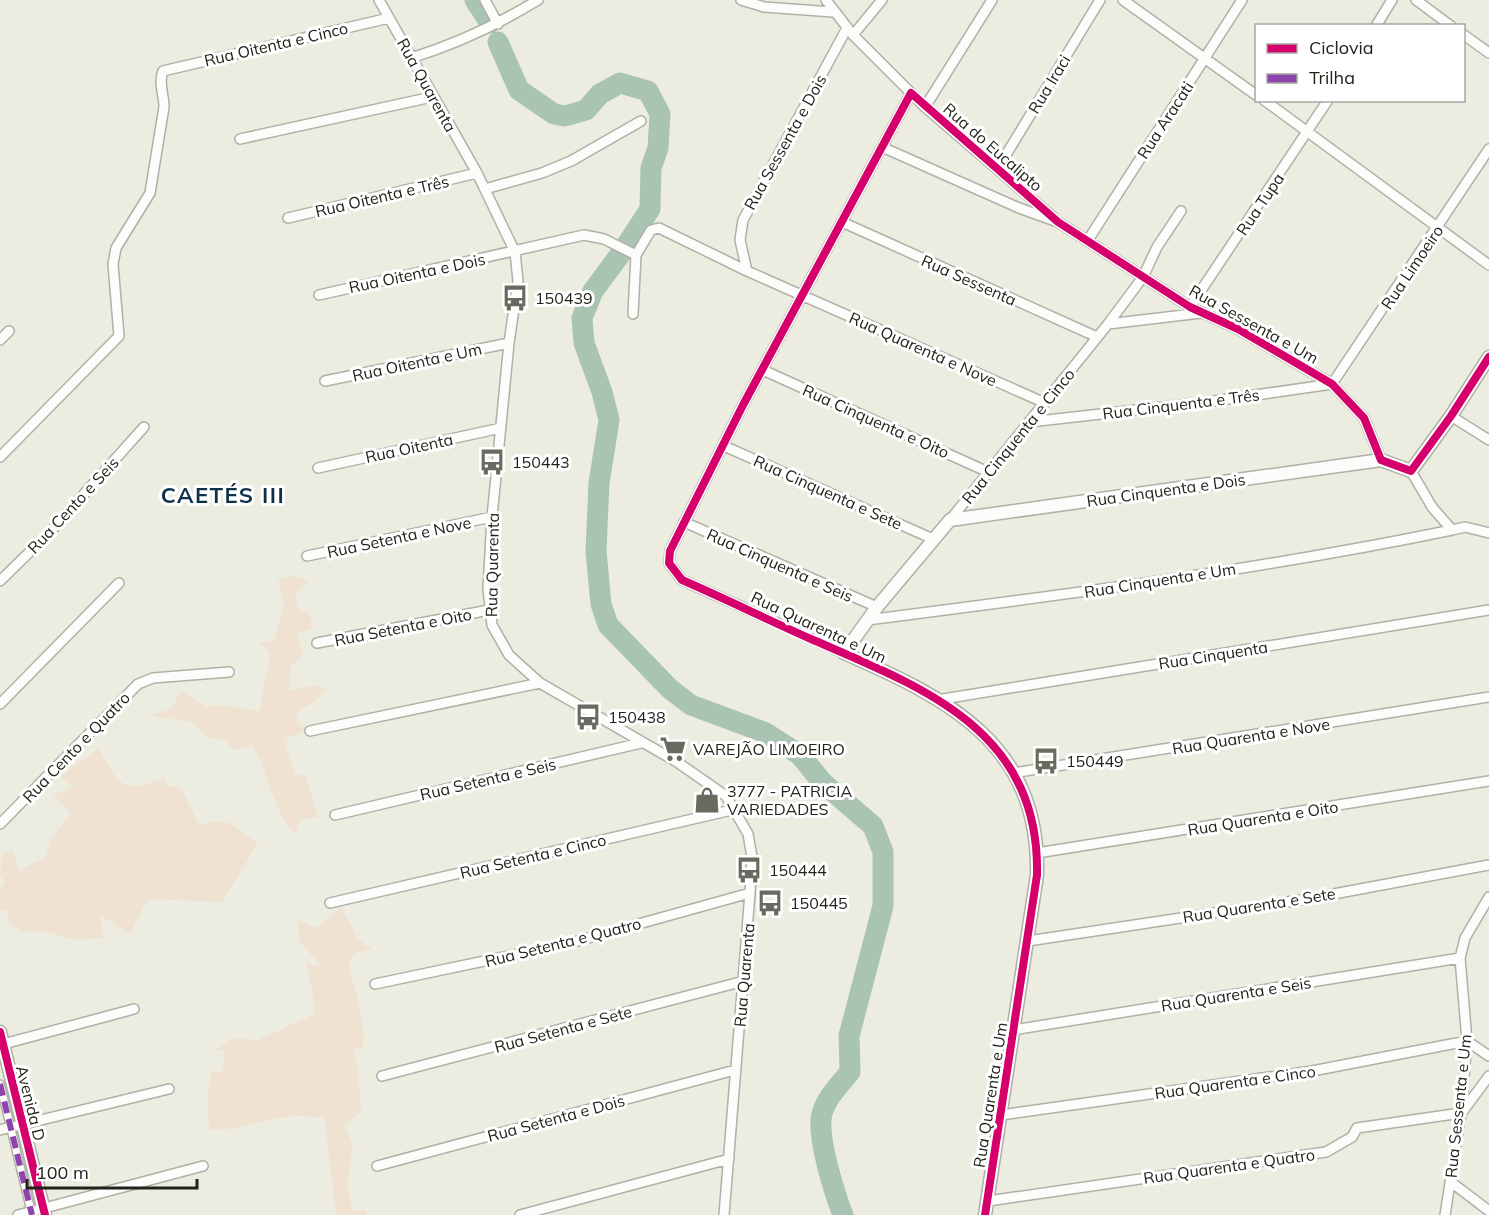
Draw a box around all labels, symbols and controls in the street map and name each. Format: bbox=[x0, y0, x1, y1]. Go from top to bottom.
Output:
street label: Rua Oitenta e Cinco bbox=[202, 18, 350, 70]
legend bbox=[1255, 24, 1465, 102]
street label: Rua Quarenta bbox=[393, 35, 461, 135]
text: Ciclovia bbox=[1309, 36, 1374, 59]
street label: Rua Iraci bbox=[1024, 51, 1074, 117]
text: Trilha bbox=[1309, 66, 1355, 89]
street label: Rua Sessenta e Dois bbox=[739, 71, 831, 213]
street label: Rua Aracati bbox=[1133, 78, 1197, 162]
street label: Rua do Eucalipto bbox=[939, 98, 1047, 196]
street label: Rua Tupa bbox=[1232, 169, 1288, 239]
street label: Rua Oitenta e Três bbox=[313, 171, 451, 221]
street label: Rua Limoeiro bbox=[1377, 221, 1447, 313]
street label: Rua Oitenta e Dois bbox=[347, 249, 487, 297]
street label: Rua Sessenta bbox=[918, 250, 1020, 310]
street label: Rua Sessenta e Um bbox=[1186, 280, 1322, 368]
bus stop icon: 150439 bbox=[500, 283, 530, 313]
place label: 150439 bbox=[535, 288, 593, 308]
street label: Rua Quarenta e Nove bbox=[846, 307, 1000, 391]
street label: Rua Oitenta e Um bbox=[350, 339, 484, 385]
street label: Rua Cinquenta e Cinco bbox=[957, 364, 1079, 508]
street label: Rua Cinquenta e Oito bbox=[800, 380, 952, 462]
street label: Rua Cinquenta e Três bbox=[1101, 384, 1261, 424]
street label: Rua Oitenta bbox=[363, 429, 455, 467]
bus stop icon: 150443 bbox=[477, 447, 507, 477]
street label: Rua Cinquenta e Sete bbox=[751, 450, 905, 534]
place label: 150443 bbox=[512, 452, 570, 472]
street label: Rua Cento e Seis bbox=[23, 453, 123, 557]
street label: Rua Cinquenta e Dois bbox=[1085, 469, 1247, 511]
district label: CAETÉS III bbox=[161, 481, 285, 509]
street label: Rua Setenta e Nove bbox=[325, 512, 473, 562]
street label: Rua Quarenta bbox=[481, 513, 503, 617]
street label: Rua Cinquenta e Seis bbox=[704, 524, 856, 606]
street label: Rua Cinquenta e Um bbox=[1083, 558, 1237, 602]
street label: Rua Quarenta e Um bbox=[748, 587, 890, 667]
street label: Rua Setenta e Oito bbox=[333, 604, 473, 650]
street label: Rua Cinquenta bbox=[1157, 636, 1269, 674]
street label: Rua Cento e Quatro bbox=[18, 688, 134, 806]
bus stop icon: 150438 bbox=[573, 702, 603, 732]
place label: 150438 bbox=[608, 707, 666, 727]
street label: Rua Quarenta e Nove bbox=[1171, 714, 1331, 758]
supermarket icon: VAREJÃO LIMOEIRO bbox=[658, 734, 688, 764]
place label: VAREJÃO LIMOEIRO bbox=[693, 739, 845, 759]
bus stop icon: 150449 bbox=[1031, 746, 1061, 776]
place label: 150449 bbox=[1066, 751, 1124, 771]
street label: Rua Setenta e Seis bbox=[418, 754, 558, 804]
place label: 3777 - PATRICIA VARIEDADES bbox=[727, 781, 852, 819]
shop icon: 3777 - PATRICIA VARIEDADES bbox=[692, 785, 722, 815]
street label: Rua Quarenta e Oito bbox=[1186, 796, 1340, 840]
street label: Rua Setenta e Cinco bbox=[458, 829, 608, 883]
bus stop icon: 150444 bbox=[734, 855, 764, 885]
place label: 150444 bbox=[769, 860, 827, 880]
street label: Rua Quarenta e Sete bbox=[1181, 883, 1337, 927]
bus stop icon: 150445 bbox=[755, 888, 785, 918]
place label: 150445 bbox=[790, 893, 848, 913]
street label: Rua Setenta e Quatro bbox=[483, 913, 643, 971]
street label: Rua Quarenta bbox=[729, 922, 759, 1028]
street label: Rua Quarenta e Seis bbox=[1160, 972, 1313, 1016]
street label: Rua Setenta e Sete bbox=[492, 1001, 634, 1057]
street label: Rua Quarenta e Um bbox=[969, 1021, 1011, 1169]
street label: Rua Sessenta e Um bbox=[1440, 1033, 1476, 1179]
street label: Rua Quarenta e Cinco bbox=[1153, 1061, 1317, 1103]
street label: Avenida D bbox=[12, 1063, 50, 1143]
street label: Rua Setenta e Dois bbox=[485, 1090, 627, 1146]
street label: Rua Quarenta e Quatro bbox=[1142, 1144, 1316, 1188]
scale bar bbox=[27, 1152, 196, 1190]
text: 100 m bbox=[36, 1161, 89, 1184]

